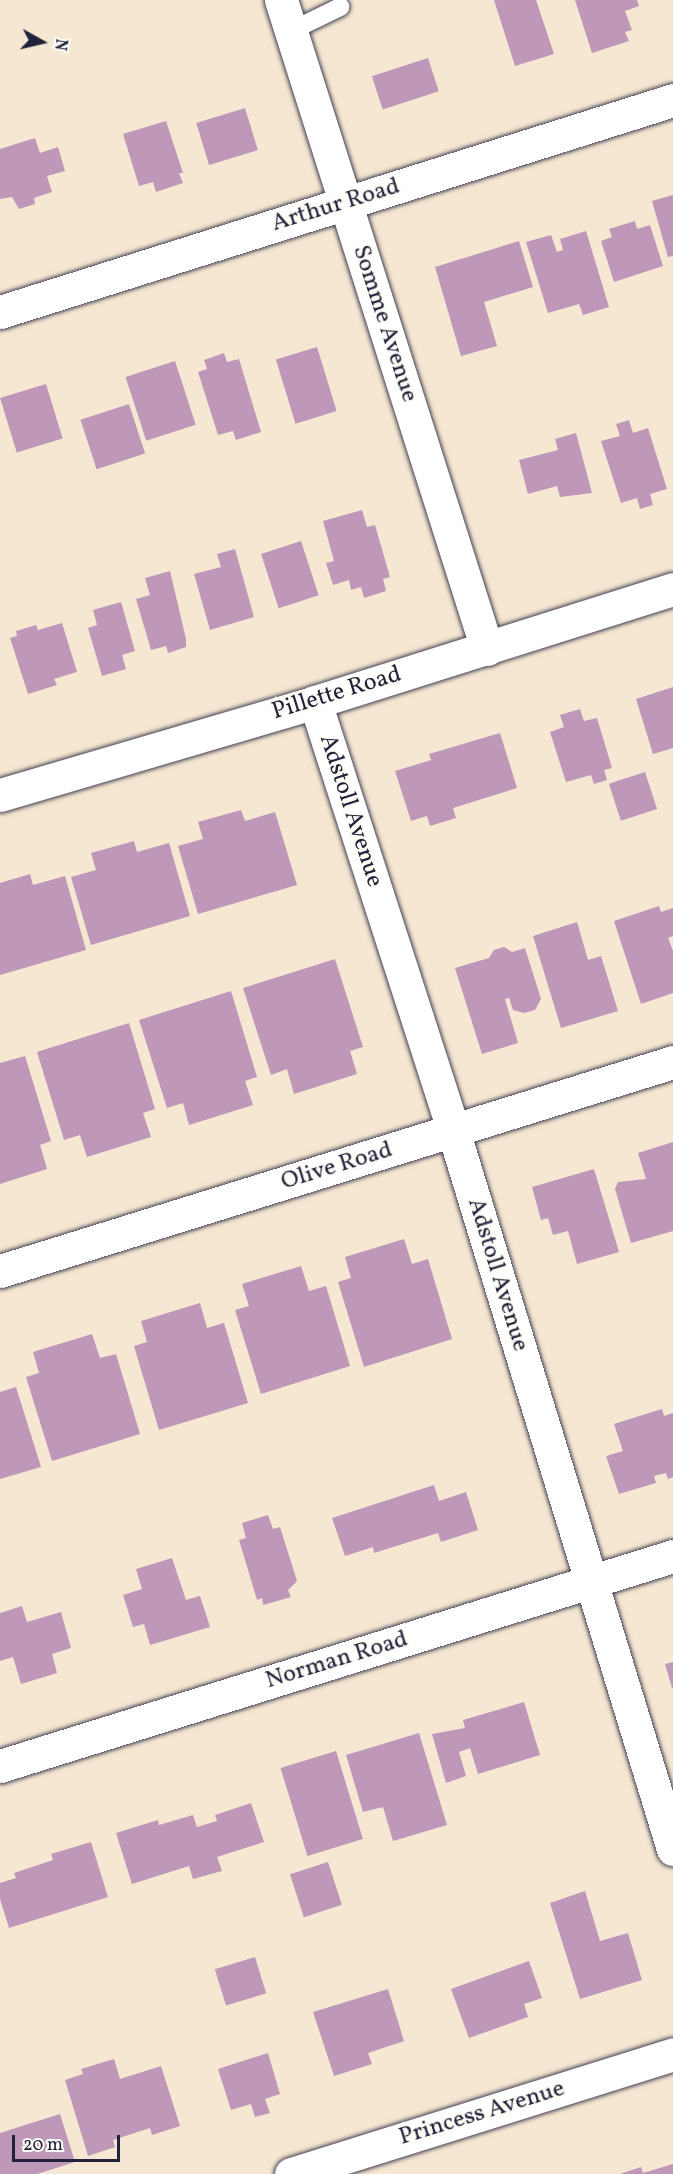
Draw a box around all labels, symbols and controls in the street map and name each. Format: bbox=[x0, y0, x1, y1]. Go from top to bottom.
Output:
north arrow bbox=[12, 12, 72, 72]
text: N bbox=[48, 37, 72, 52]
street label: Arthur Road bbox=[269, 173, 403, 239]
street label: Somme Avenue bbox=[345, 242, 423, 406]
street label: Pillette Road bbox=[269, 661, 405, 727]
street label: Adstoll Avenue bbox=[312, 731, 388, 891]
street label: Olive Road bbox=[278, 1136, 396, 1198]
street label: Adstoll Avenue bbox=[460, 1195, 534, 1355]
street label: Norman Road bbox=[262, 1626, 412, 1696]
street label: Princess Avenue bbox=[396, 2075, 568, 2153]
scale bar bbox=[15, 2123, 123, 2161]
text: 20 m bbox=[23, 2133, 63, 2158]

